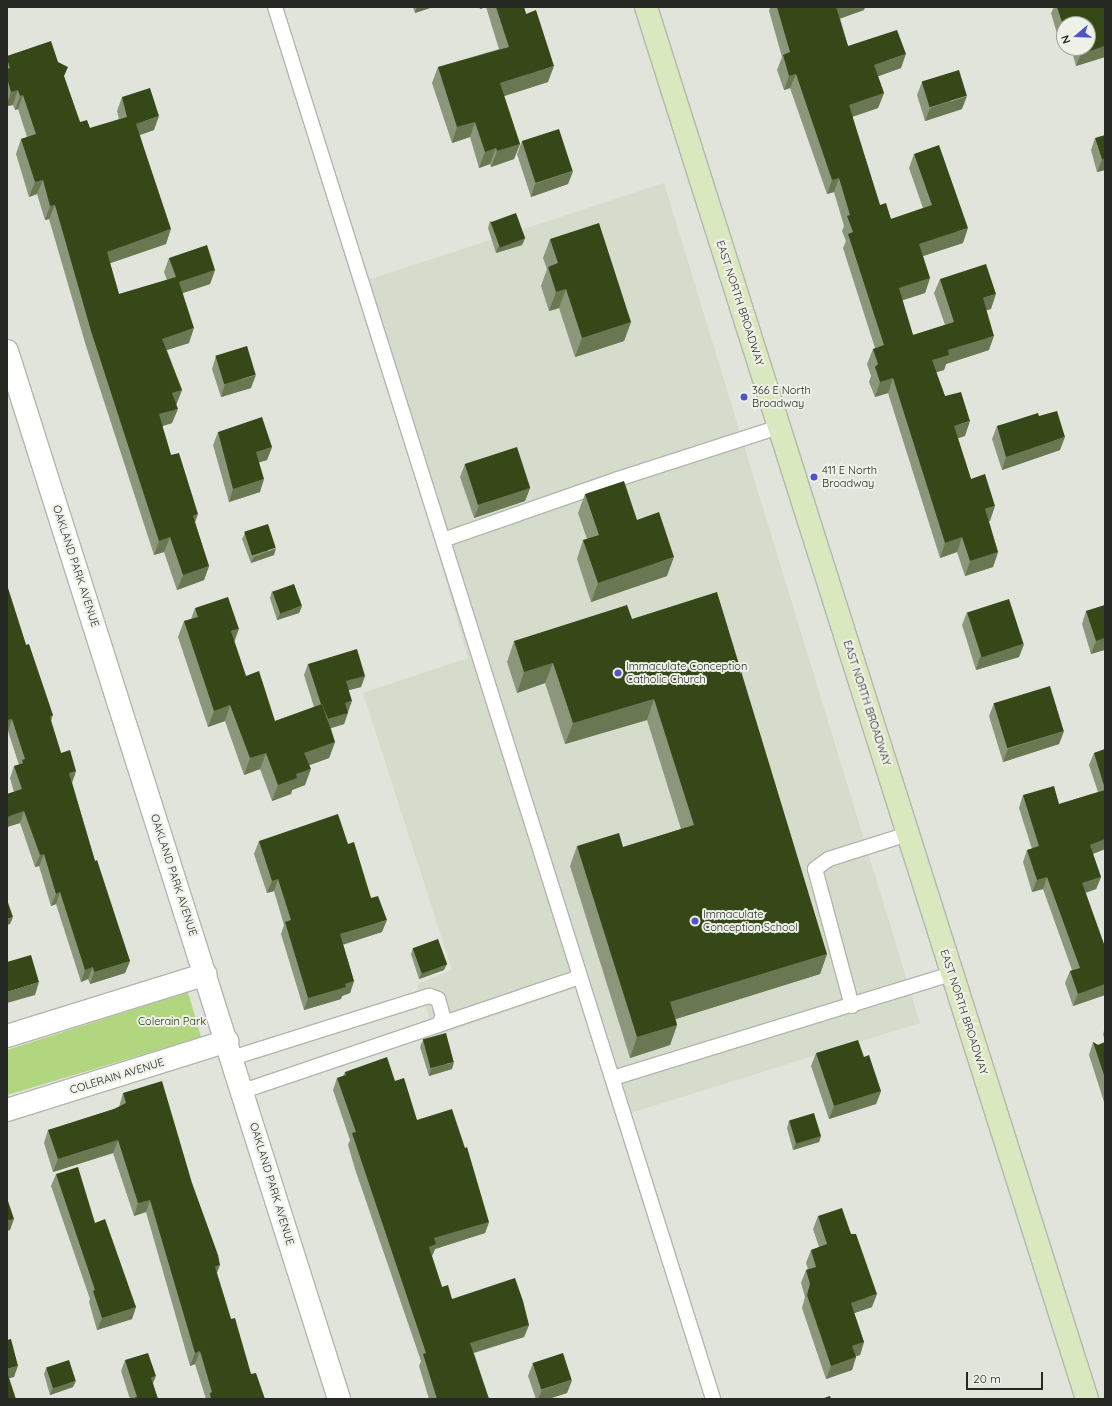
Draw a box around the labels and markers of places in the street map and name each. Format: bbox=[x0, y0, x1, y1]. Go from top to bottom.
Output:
place label: 366 E North Broadway bbox=[752, 384, 811, 410]
marker: 366 E North Broadway bbox=[739, 392, 749, 402]
place label: 411 E North Broadway bbox=[822, 464, 877, 490]
marker: 411 E North Broadway bbox=[809, 472, 819, 482]
place label: Immaculate Conception Catholic Church bbox=[626, 660, 747, 686]
marker: Immaculate Conception Catholic Church bbox=[613, 668, 623, 678]
place label: Immaculate Conception School bbox=[703, 908, 798, 934]
marker: Immaculate Conception School bbox=[690, 916, 700, 926]

